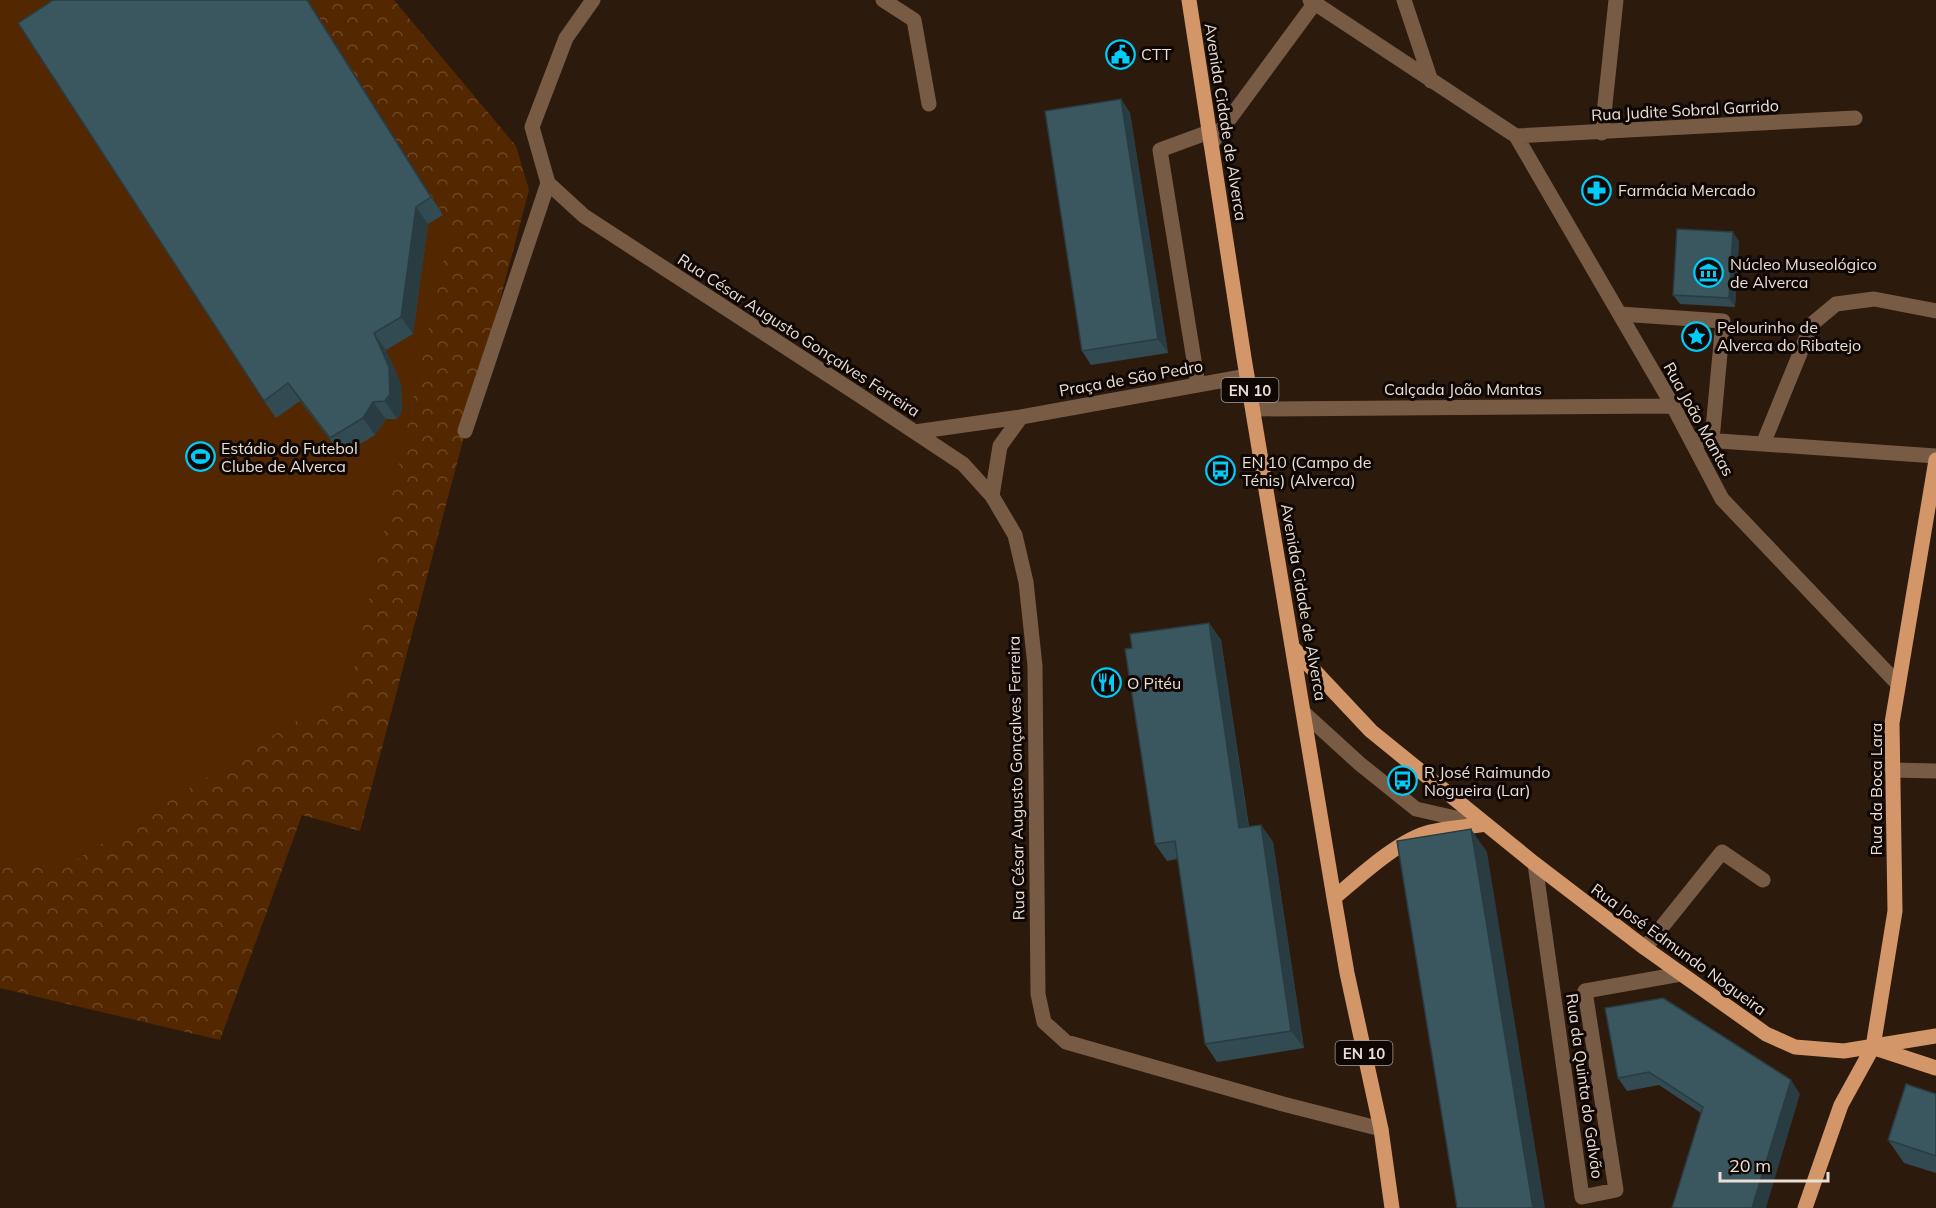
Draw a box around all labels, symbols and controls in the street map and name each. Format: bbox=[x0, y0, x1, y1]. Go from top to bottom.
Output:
street label: Avenida Cidade de Alverca bbox=[1201, 22, 1251, 222]
public building icon: CTT bbox=[1104, 38, 1136, 70]
place label: CTT bbox=[1141, 44, 1172, 64]
street label: Rua Judite Sobral Garrido bbox=[1591, 95, 1779, 125]
pharmacy icon: Farmácia Mercado bbox=[1581, 174, 1613, 206]
place label: Farmácia Mercado bbox=[1618, 180, 1756, 200]
street label: Rua César Augusto Gonçalves Ferreira bbox=[674, 249, 924, 421]
place label: Núcleo Museológico de Alverca bbox=[1730, 254, 1877, 292]
museum icon: Núcleo Museológico de Alverca bbox=[1693, 257, 1725, 289]
place label: Pelourinho de Alverca do Ribatejo bbox=[1717, 317, 1861, 355]
place icon: Pelourinho de Alverca do Ribatejo bbox=[1680, 320, 1712, 352]
street label: Praça de São Pedro bbox=[1057, 355, 1205, 401]
street label: Rua João Mantas bbox=[1659, 359, 1739, 480]
road number: EN 10 bbox=[1222, 378, 1278, 402]
street label: Calçada João Mantas bbox=[1384, 379, 1542, 399]
place label: Estádio do Futebol Clube de Alverca bbox=[221, 438, 358, 476]
sports icon: Estádio do Futebol Clube de Alverca bbox=[184, 441, 216, 473]
place label: EN 10 (Campo de Ténis) (Alverca) bbox=[1242, 452, 1371, 490]
bus stop icon: EN 10 (Campo de Ténis) (Alverca) bbox=[1205, 455, 1237, 487]
street label: Avenida Cidade de Alverca bbox=[1277, 502, 1331, 702]
street label: Rua César Augusto Gonçalves Ferreira bbox=[1004, 636, 1028, 920]
restaurant icon: O Pitéu bbox=[1090, 667, 1122, 699]
place label: O Pitéu bbox=[1127, 673, 1181, 693]
street label: Rua da Boca Lara bbox=[1866, 723, 1886, 855]
place label: R José Raimundo Nogueira (Lar) bbox=[1424, 762, 1550, 800]
bus stop icon: R José Raimundo Nogueira (Lar) bbox=[1387, 765, 1419, 797]
street label: Rua José Edmundo Nogueira bbox=[1588, 879, 1770, 1019]
street label: Rua da Quinta do Galvão bbox=[1562, 992, 1608, 1180]
road number: EN 10 bbox=[1336, 1041, 1392, 1065]
scale bar bbox=[1720, 1145, 1828, 1183]
text: 20 m bbox=[1729, 1154, 1771, 1177]

